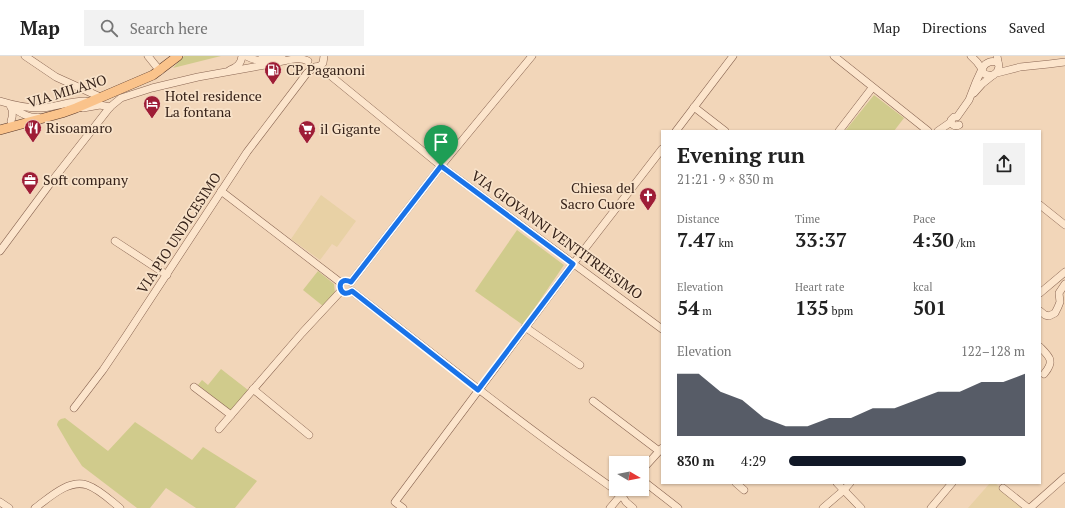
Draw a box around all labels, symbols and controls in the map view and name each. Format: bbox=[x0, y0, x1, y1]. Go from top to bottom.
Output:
search box bbox=[84, 10, 364, 46]
text: Map bbox=[20, 15, 60, 40]
icon: search bbox=[98, 17, 120, 39]
text: Search here bbox=[130, 18, 208, 38]
text: Map bbox=[873, 18, 900, 37]
text: Directions bbox=[922, 18, 987, 37]
text: Saved bbox=[1009, 18, 1045, 37]
fuel station icon: CP Paganoni bbox=[263, 60, 283, 85]
place label: CP Paganoni bbox=[286, 60, 365, 79]
street label: VIA MILANO bbox=[25, 69, 109, 112]
place label: Hotel residence La fontana bbox=[165, 86, 262, 121]
hotel icon: Hotel residence La fontana bbox=[142, 94, 162, 119]
restaurant icon: Risoamaro bbox=[23, 118, 43, 143]
place label: Risoamaro bbox=[46, 118, 113, 137]
supermarket icon: il Gigante bbox=[297, 119, 317, 144]
place label: il Gigante bbox=[320, 119, 381, 138]
pin bbox=[424, 125, 458, 166]
icon: arrive bbox=[430, 131, 452, 153]
text: Evening run bbox=[677, 140, 805, 169]
button: share bbox=[983, 143, 1025, 185]
street label: VIA GIOVANNI VENTITREESIMO bbox=[468, 166, 647, 303]
street label: VIA PIO UNDICESIMO bbox=[132, 168, 225, 297]
office icon: Soft company bbox=[20, 170, 40, 195]
place label: Soft company bbox=[43, 170, 129, 189]
text: 21:21 · 9 × 830 m bbox=[677, 170, 774, 188]
place label: Chiesa del Sacro Cuore bbox=[560, 178, 635, 213]
church icon: Chiesa del Sacro Cuore bbox=[638, 186, 658, 211]
text: Distance bbox=[677, 212, 720, 226]
text: Time bbox=[795, 212, 820, 226]
text: Pace bbox=[913, 212, 936, 226]
text: 7.47 bbox=[677, 226, 716, 253]
text: 33:37 bbox=[795, 226, 847, 253]
text: 4:30 bbox=[913, 226, 954, 253]
text: km bbox=[716, 236, 734, 250]
text: /km bbox=[954, 236, 975, 250]
text: Elevation bbox=[677, 280, 723, 294]
text: Heart rate bbox=[795, 280, 844, 294]
text: kcal bbox=[913, 280, 933, 294]
text: 54 bbox=[677, 294, 700, 321]
text: 135 bbox=[795, 294, 829, 321]
text: 501 bbox=[913, 294, 947, 321]
text: m bbox=[700, 304, 712, 318]
text: bpm bbox=[829, 304, 853, 318]
text: Elevation bbox=[677, 342, 732, 360]
text: 122–128 m bbox=[961, 342, 1025, 360]
text: 830 m bbox=[677, 452, 715, 470]
text: 4:29 bbox=[741, 452, 766, 470]
north arrow bbox=[609, 456, 649, 496]
map controls bbox=[609, 456, 649, 496]

